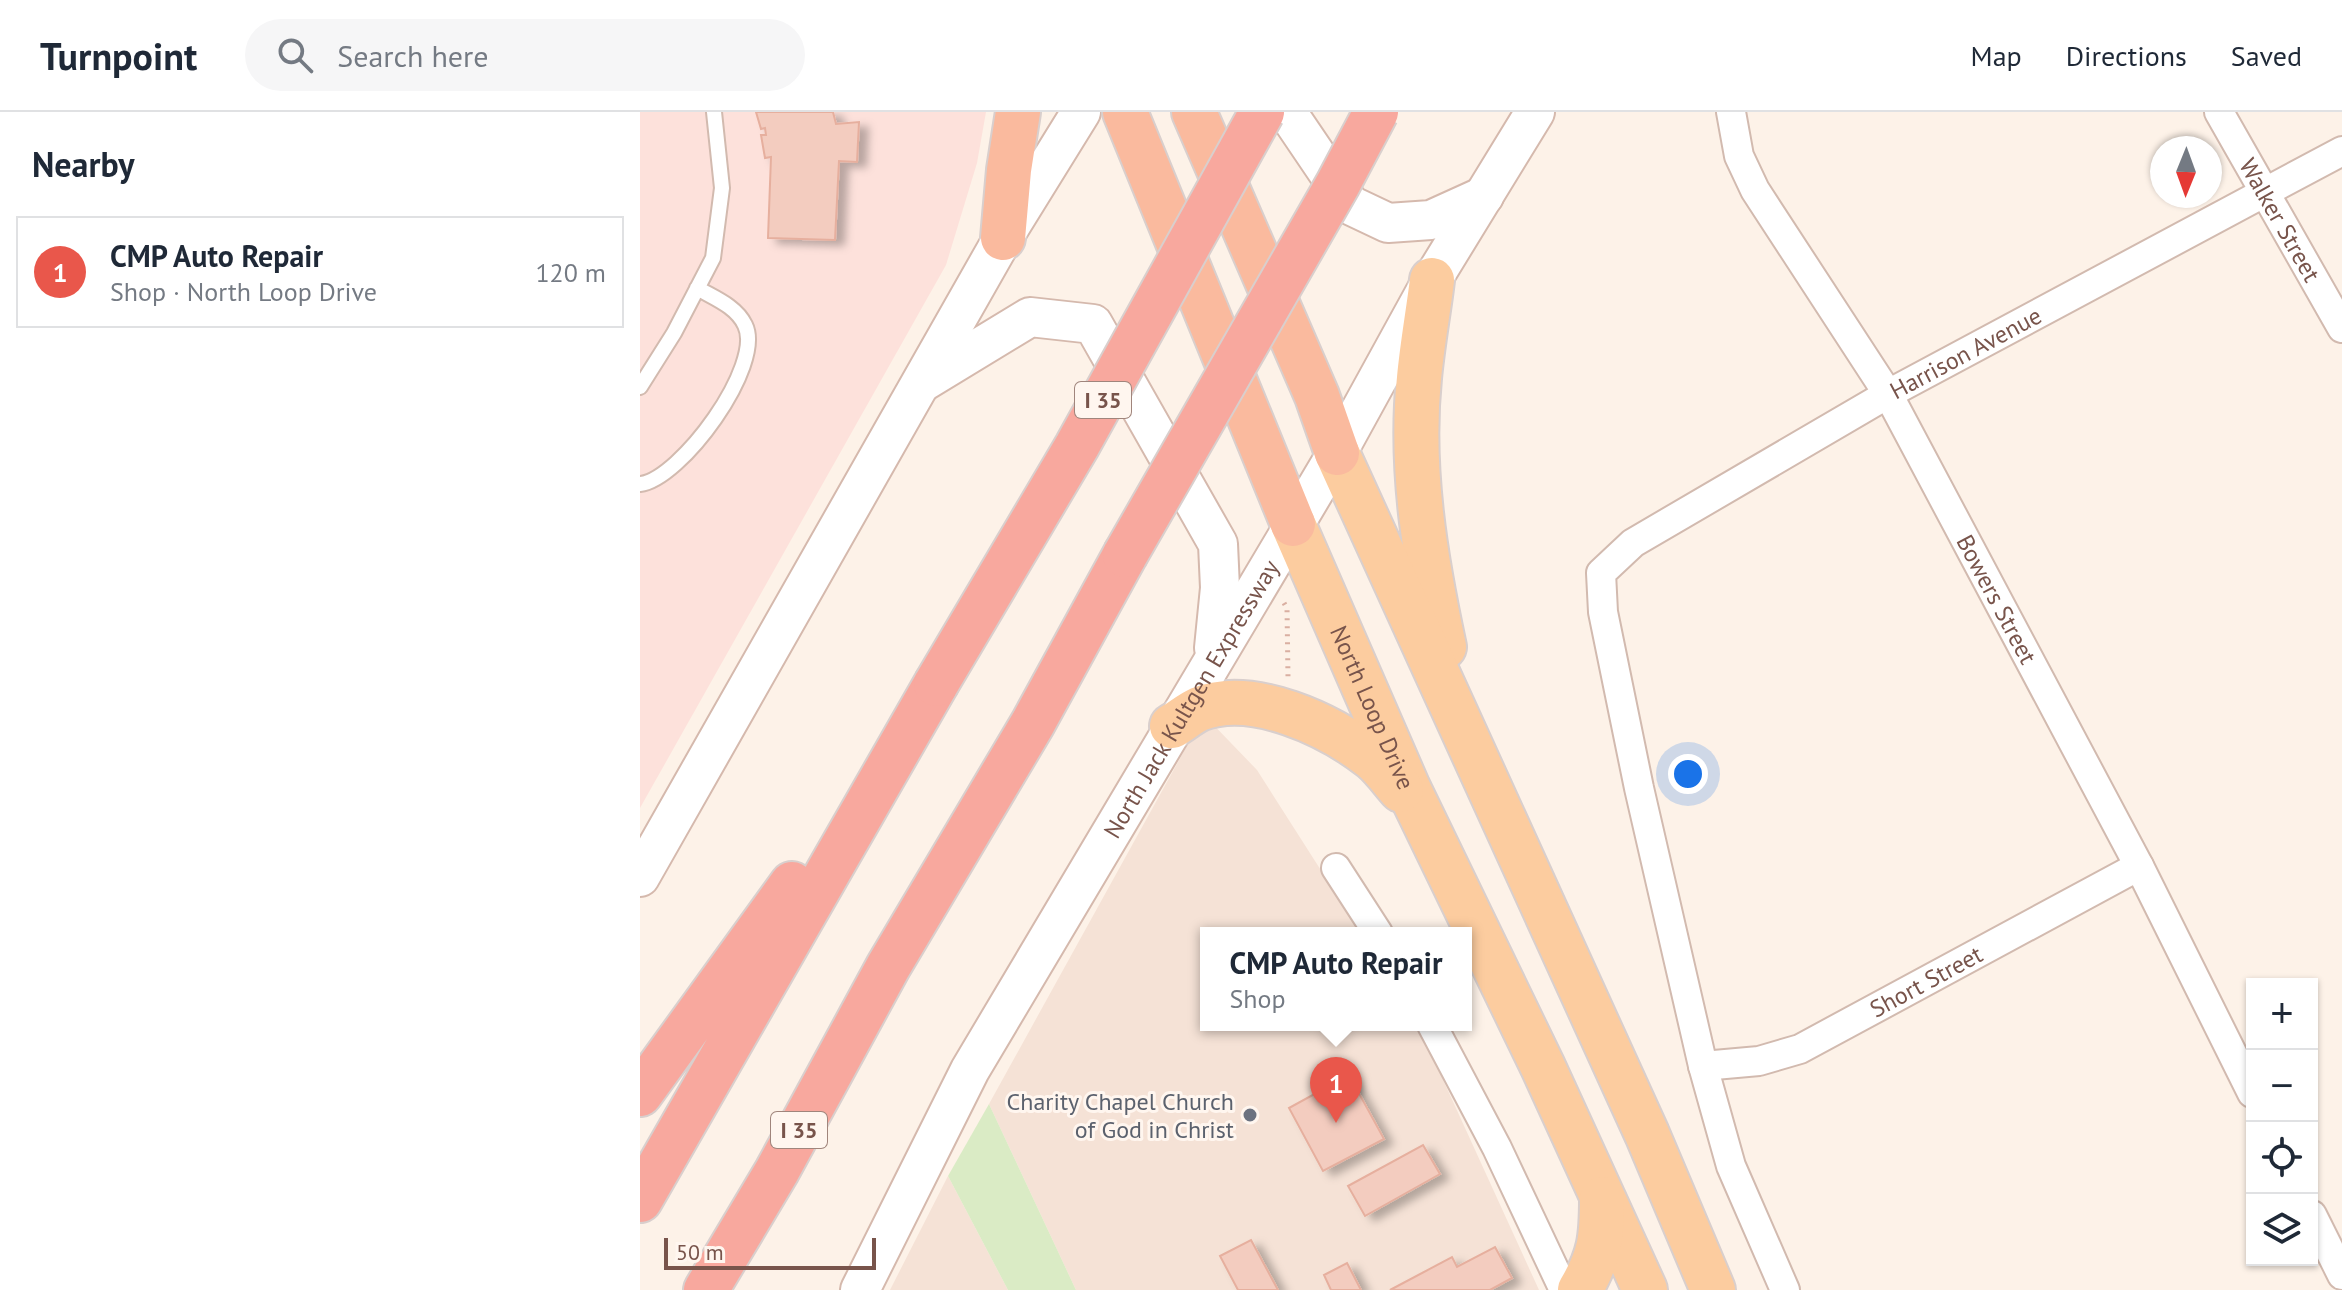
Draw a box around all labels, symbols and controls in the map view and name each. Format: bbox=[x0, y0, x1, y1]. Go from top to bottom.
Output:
search box bbox=[245, 19, 805, 91]
text: Turnpoint bbox=[40, 31, 197, 80]
icon: search bbox=[273, 33, 317, 77]
text: Search here bbox=[337, 36, 489, 75]
text: Map bbox=[1971, 37, 2022, 74]
text: Directions bbox=[2066, 37, 2187, 74]
text: Saved bbox=[2231, 37, 2302, 74]
north arrow bbox=[2150, 136, 2222, 208]
text: Nearby bbox=[32, 142, 134, 186]
street label: Walker Street bbox=[2233, 152, 2328, 287]
text: CMP Auto Repair bbox=[110, 236, 323, 275]
text: 1 bbox=[53, 256, 67, 289]
text: 120 m bbox=[535, 256, 606, 289]
text: Shop · North Loop Drive bbox=[110, 275, 377, 308]
street label: Harrison Avenue bbox=[1884, 299, 2047, 406]
road number: I 35 bbox=[1075, 382, 1131, 418]
street label: Bowers Street bbox=[1950, 529, 2044, 669]
street label: North Jack Kultgen Expressway bbox=[1096, 554, 1286, 844]
street label: North Loop Drive bbox=[1324, 621, 1422, 794]
your location bbox=[1668, 754, 1708, 794]
popup bbox=[1200, 927, 1472, 1031]
street label: Short Street bbox=[1864, 938, 1988, 1024]
text: CMP Auto Repair bbox=[1230, 943, 1442, 982]
map controls bbox=[2246, 978, 2318, 1266]
button: + bbox=[2246, 978, 2318, 1050]
text: Shop bbox=[1230, 982, 1286, 1015]
button: − bbox=[2246, 1050, 2318, 1122]
pin: 1 bbox=[1310, 1057, 1362, 1123]
place label: Charity Chapel Church of God in Christ bbox=[1007, 1086, 1234, 1145]
marker: Charity Chapel Church of God in Christ bbox=[1241, 1106, 1259, 1124]
road number: I 35 bbox=[771, 1112, 827, 1148]
button: locate bbox=[2246, 1122, 2318, 1194]
button: layers bbox=[2246, 1194, 2318, 1266]
scale bar bbox=[664, 1234, 876, 1270]
text: 50 m bbox=[676, 1238, 724, 1266]

